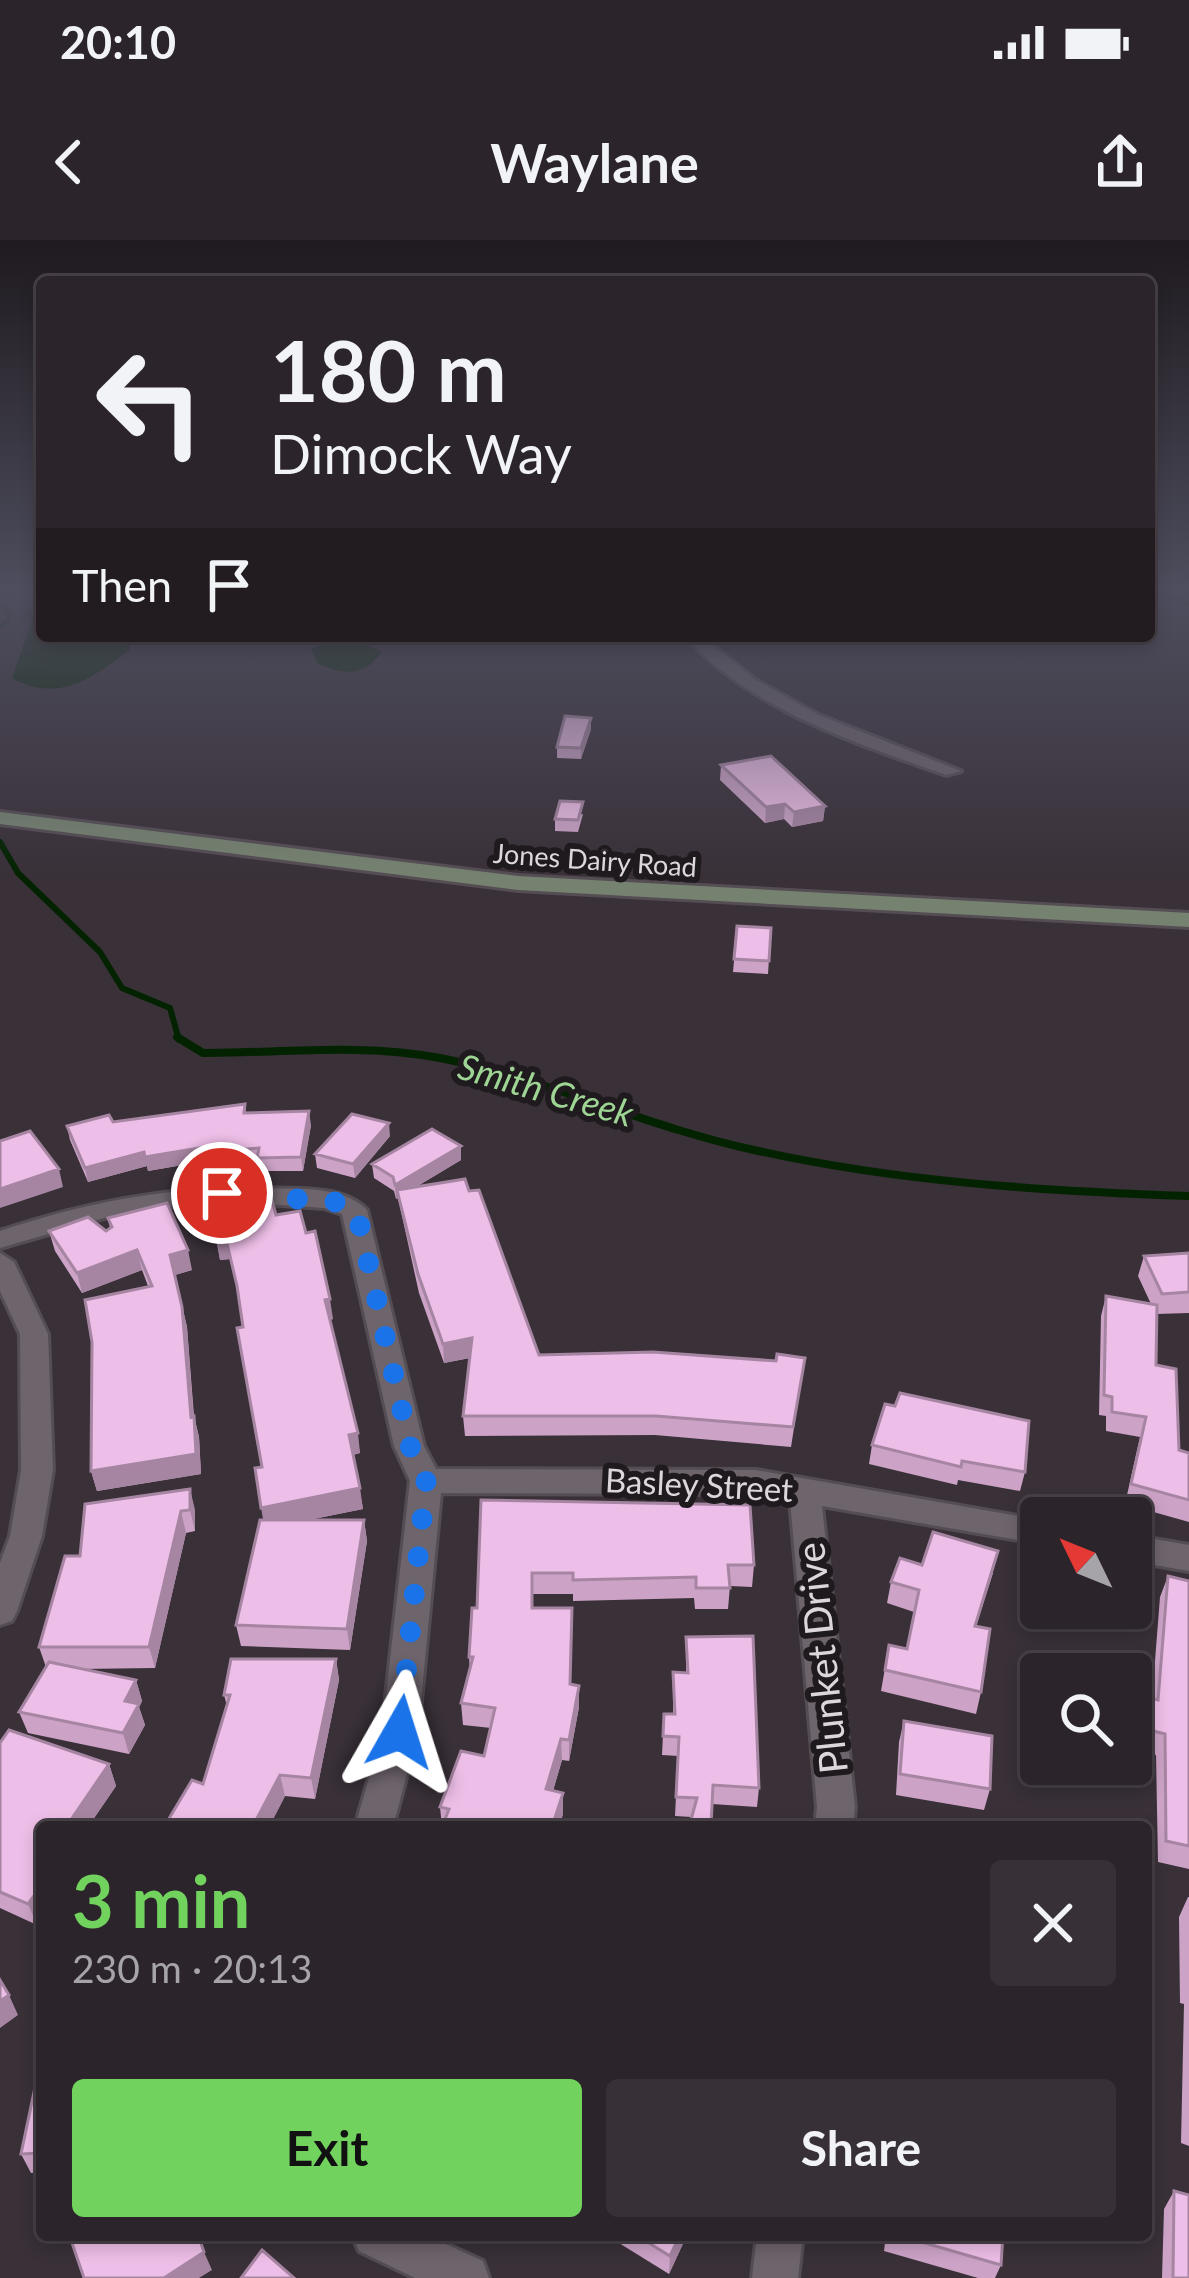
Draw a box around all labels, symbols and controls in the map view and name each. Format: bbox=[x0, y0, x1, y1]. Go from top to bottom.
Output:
text: 20:10 bbox=[60, 15, 176, 69]
icon: back bbox=[36, 129, 102, 195]
icon: share bbox=[1087, 129, 1153, 195]
text: Waylane bbox=[490, 130, 699, 195]
text: 180 m bbox=[270, 319, 507, 420]
icon: left bbox=[72, 324, 228, 480]
text: Dimock Way bbox=[270, 421, 572, 486]
icon: arrive bbox=[196, 552, 262, 618]
text: Then bbox=[72, 558, 172, 612]
street label: Jones Dairy Road bbox=[492, 836, 698, 883]
water label: Smith Creek bbox=[454, 1043, 640, 1135]
pin bbox=[171, 1142, 273, 1244]
icon: arrive bbox=[189, 1160, 255, 1226]
street label: Basley Street bbox=[604, 1459, 794, 1509]
north arrow bbox=[1020, 1497, 1152, 1629]
map controls bbox=[1020, 1497, 1152, 1785]
street label: Plunket Drive bbox=[786, 1540, 856, 1776]
button: search bbox=[1020, 1653, 1152, 1785]
position arrow bbox=[337, 1669, 463, 1795]
text: 3 min bbox=[72, 1857, 250, 1943]
button: close bbox=[990, 1860, 1116, 1986]
text: 230 m · 20:13 bbox=[72, 1945, 312, 1991]
button: Exit bbox=[72, 2079, 582, 2217]
button: Share bbox=[606, 2079, 1116, 2217]

